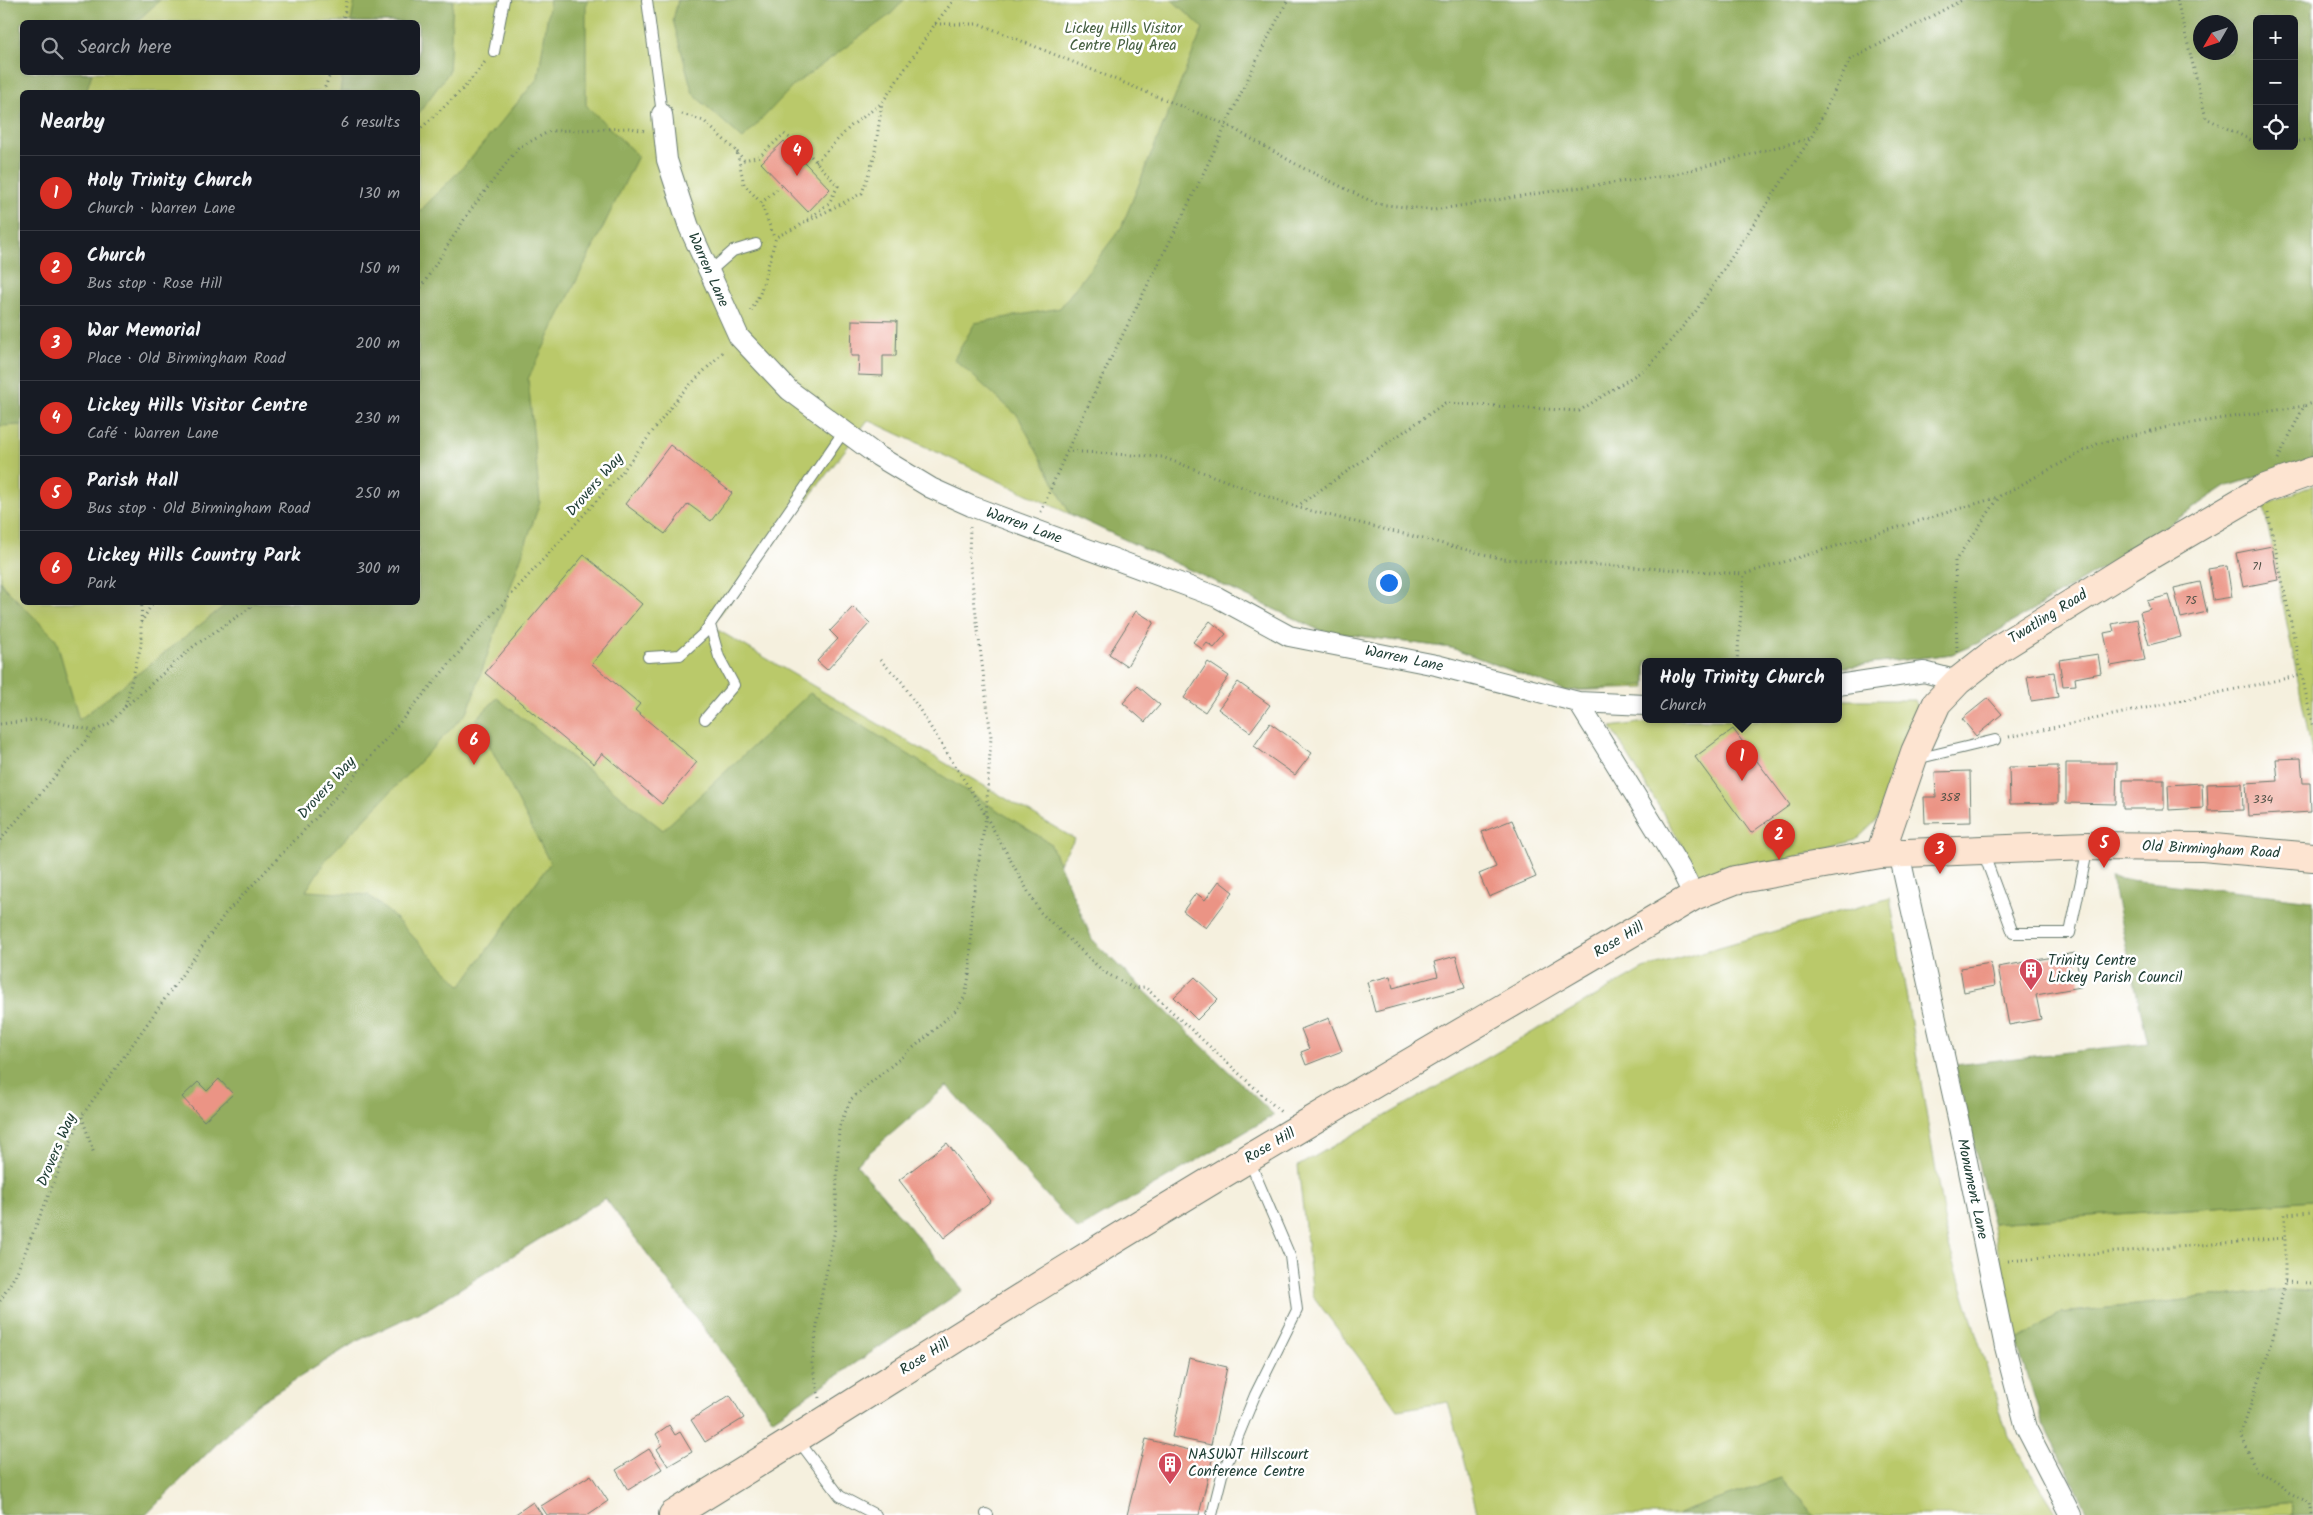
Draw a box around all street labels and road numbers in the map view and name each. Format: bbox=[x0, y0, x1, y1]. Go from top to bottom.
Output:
street label: Warren Lane bbox=[681, 229, 735, 311]
street label: Drovers Way bbox=[560, 447, 630, 522]
street label: Warren Lane bbox=[983, 501, 1066, 551]
street label: Twatling Road bbox=[2004, 583, 2093, 651]
street label: Warren Lane bbox=[1363, 639, 1446, 679]
street label: Drovers Way bbox=[292, 750, 363, 825]
street label: Old Birmingham Road bbox=[2141, 834, 2281, 866]
street label: Rose Hill bbox=[1589, 915, 1649, 965]
street label: Drovers Way bbox=[31, 1109, 84, 1190]
street label: Rose Hill bbox=[1240, 1122, 1300, 1170]
street label: Monument Lane bbox=[1950, 1136, 1994, 1242]
street label: Rose Hill bbox=[895, 1332, 955, 1382]

